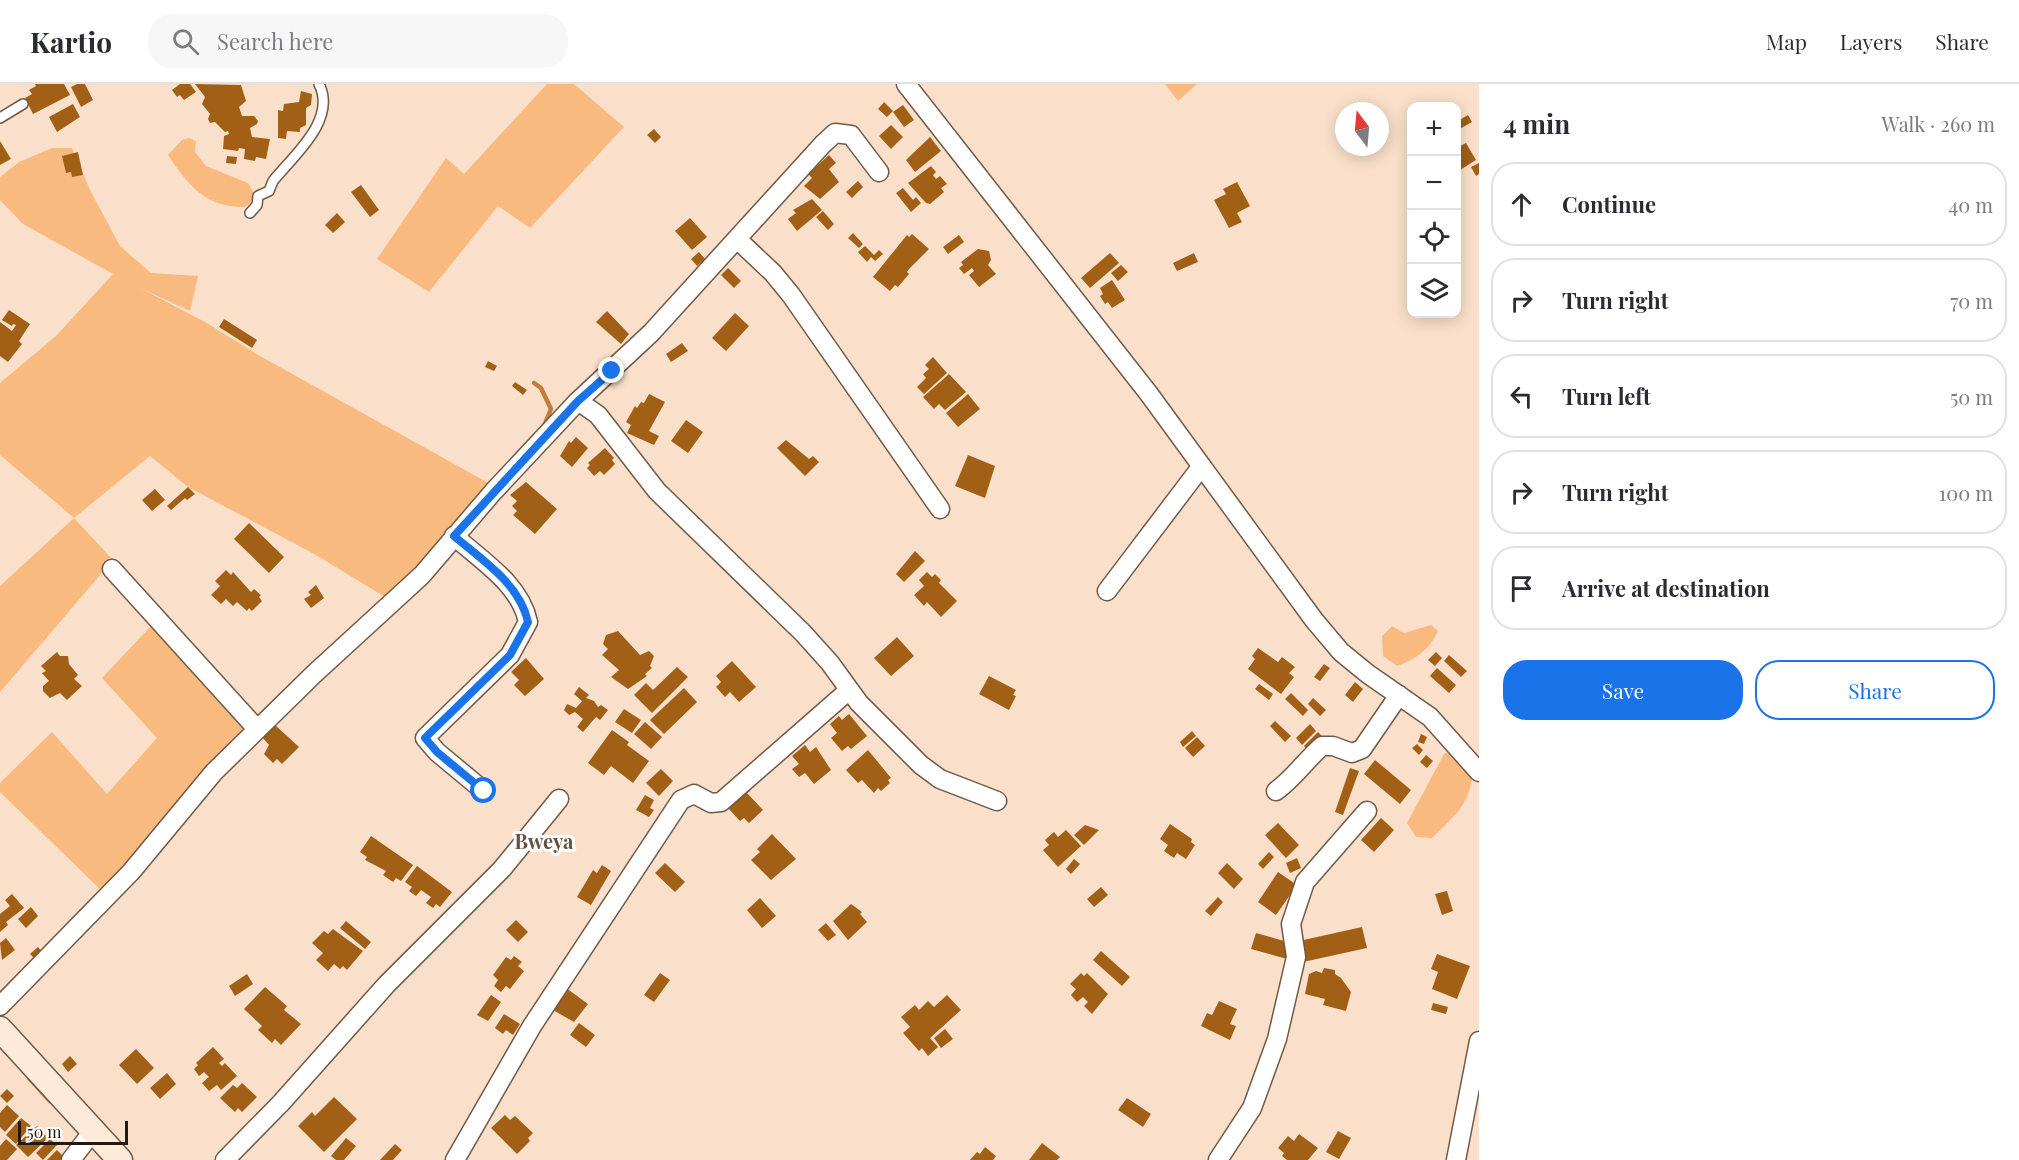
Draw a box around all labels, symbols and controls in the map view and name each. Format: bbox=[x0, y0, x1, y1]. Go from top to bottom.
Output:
search box bbox=[148, 14, 568, 68]
text: Kartio bbox=[30, 23, 112, 60]
icon: search bbox=[169, 25, 202, 58]
text: Search here bbox=[217, 26, 333, 56]
text: Map bbox=[1766, 27, 1807, 55]
text: Layers bbox=[1840, 27, 1902, 55]
text: Share bbox=[1935, 27, 1989, 55]
north arrow bbox=[1335, 102, 1389, 156]
map controls bbox=[1407, 102, 1461, 318]
button: + bbox=[1407, 102, 1461, 156]
text: 4 min bbox=[1503, 106, 1570, 141]
text: Walk · 260 m bbox=[1882, 110, 1995, 137]
button: − bbox=[1407, 156, 1461, 210]
icon: ahead bbox=[1505, 188, 1538, 221]
text: Continue bbox=[1562, 189, 1656, 219]
text: 40 m bbox=[1948, 191, 1993, 218]
button: locate bbox=[1407, 210, 1461, 264]
button: layers bbox=[1407, 264, 1461, 318]
icon: right bbox=[1505, 284, 1538, 317]
text: Turn right bbox=[1562, 285, 1668, 315]
text: 70 m bbox=[1950, 287, 1993, 314]
route end bbox=[598, 357, 624, 383]
icon: left bbox=[1505, 380, 1538, 413]
text: Turn left bbox=[1562, 381, 1651, 411]
text: 50 m bbox=[1950, 383, 1993, 410]
icon: right bbox=[1505, 476, 1538, 509]
text: Turn right bbox=[1562, 477, 1668, 507]
text: 100 m bbox=[1939, 479, 1993, 506]
icon: arrive bbox=[1505, 572, 1538, 605]
text: Arrive at destination bbox=[1562, 573, 1770, 603]
button: Save bbox=[1503, 660, 1743, 720]
button: Share bbox=[1755, 660, 1995, 720]
route start bbox=[470, 777, 496, 803]
district label: Bweya bbox=[515, 827, 574, 854]
scale bar bbox=[18, 1118, 128, 1146]
text: 50 m bbox=[27, 1121, 61, 1142]

